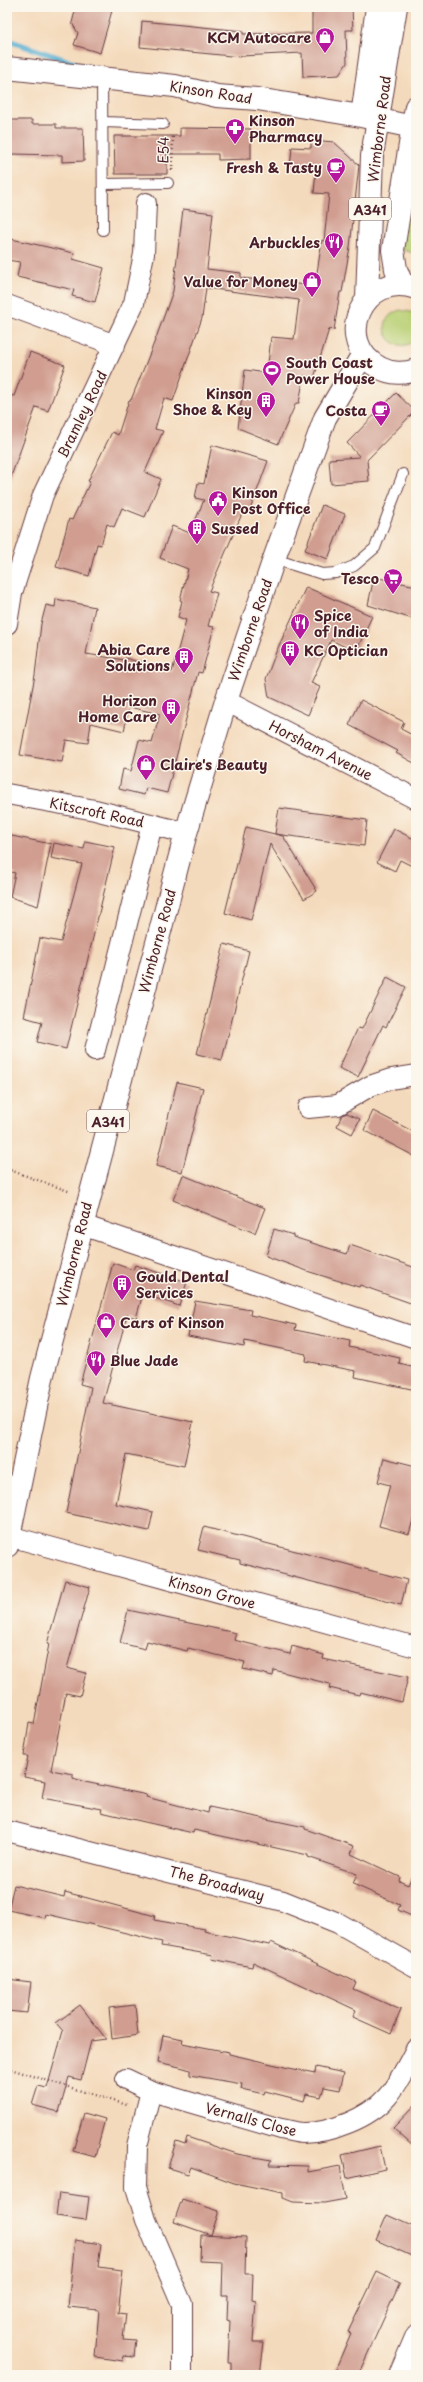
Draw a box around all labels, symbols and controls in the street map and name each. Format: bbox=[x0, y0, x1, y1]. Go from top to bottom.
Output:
shop icon: KCM Autocare bbox=[314, 26, 336, 54]
place label: KCM Autocare bbox=[207, 27, 311, 48]
street label: Wimborne Road bbox=[362, 74, 396, 184]
street label: Kinson Road bbox=[168, 75, 254, 109]
place label: Kinson Pharmacy bbox=[249, 110, 322, 147]
pharmacy icon: Kinson Pharmacy bbox=[224, 117, 246, 145]
street label: E54 bbox=[152, 136, 174, 164]
cafe icon: Fresh & Tasty bbox=[325, 156, 347, 184]
place label: Fresh & Tasty bbox=[226, 157, 322, 178]
road number: A341 bbox=[349, 198, 391, 220]
restaurant icon: Arbuckles bbox=[323, 231, 345, 259]
place label: Arbuckles bbox=[248, 232, 320, 253]
shop icon: Value for Money bbox=[301, 270, 323, 298]
place label: Value for Money bbox=[184, 271, 298, 292]
place label: South Coast Power House bbox=[286, 352, 375, 389]
sports icon: South Coast Power House bbox=[261, 359, 283, 387]
street label: Bramley Road bbox=[52, 367, 112, 461]
place label: Kinson Shoe & Key bbox=[173, 383, 252, 420]
building icon: Kinson Shoe & Key bbox=[255, 390, 277, 418]
cafe icon: Costa bbox=[370, 399, 392, 427]
place label: Costa bbox=[326, 400, 368, 421]
place label: Kinson Post Office bbox=[232, 482, 311, 519]
public building icon: Kinson Post Office bbox=[207, 489, 229, 517]
building icon: Sussed bbox=[186, 517, 208, 545]
place label: Sussed bbox=[211, 518, 259, 539]
supermarket icon: Tesco bbox=[382, 567, 404, 595]
place label: Tesco bbox=[341, 568, 379, 589]
street label: Wimborne Road bbox=[223, 576, 277, 684]
place label: Spice of India bbox=[314, 605, 369, 642]
restaurant icon: Spice of India bbox=[289, 612, 311, 640]
place label: Abia Care Solutions bbox=[98, 639, 170, 676]
building icon: KC Optician bbox=[279, 639, 301, 667]
place label: KC Optician bbox=[304, 640, 388, 661]
building icon: Abia Care Solutions bbox=[173, 646, 195, 674]
place label: Horizon Home Care bbox=[78, 690, 157, 727]
building icon: Horizon Home Care bbox=[160, 697, 182, 725]
street label: Horsham Avenue bbox=[266, 715, 377, 785]
shop icon: Claire's Beauty bbox=[135, 753, 157, 781]
place label: Claire's Beauty bbox=[160, 754, 267, 775]
street label: Kitscroft Road bbox=[48, 792, 146, 832]
street label: Wimborne Road bbox=[133, 886, 181, 996]
road number: A341 bbox=[87, 1110, 129, 1132]
street label: Wimborne Road bbox=[51, 1199, 97, 1309]
place label: Gould Dental Services bbox=[136, 1266, 229, 1303]
building icon: Gould Dental Services bbox=[111, 1273, 133, 1301]
shop icon: Cars of Kinson bbox=[95, 1311, 117, 1339]
place label: Cars of Kinson bbox=[120, 1312, 224, 1333]
restaurant icon: Blue Jade bbox=[85, 1349, 107, 1377]
place label: Blue Jade bbox=[110, 1350, 179, 1371]
street label: Kinson Grove bbox=[166, 1570, 258, 1614]
street label: The Broadway bbox=[167, 1860, 267, 1906]
street label: Vernalls Close bbox=[203, 2097, 299, 2141]

